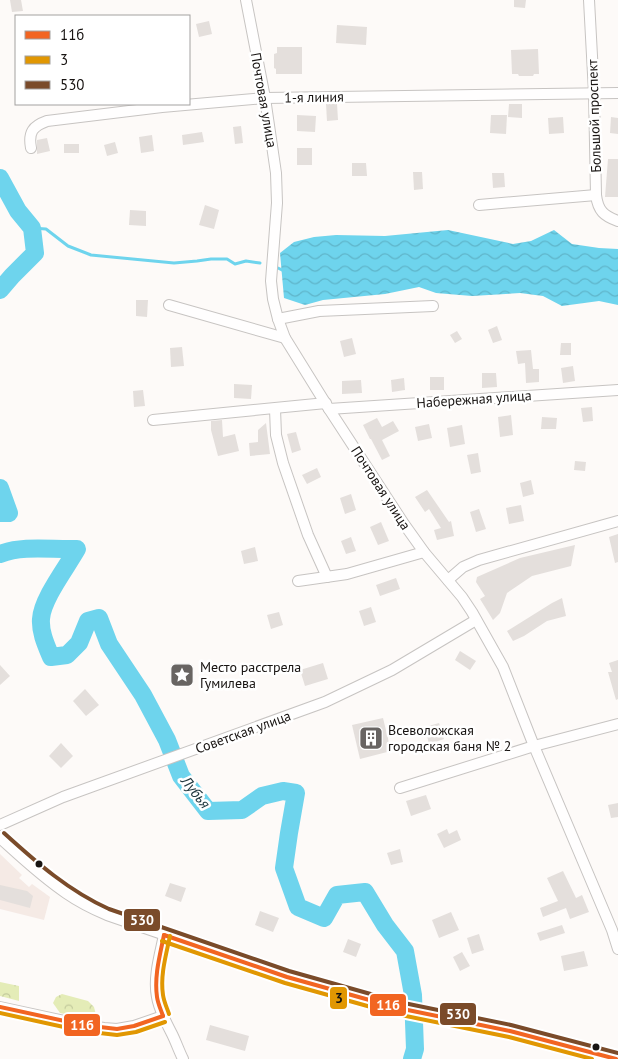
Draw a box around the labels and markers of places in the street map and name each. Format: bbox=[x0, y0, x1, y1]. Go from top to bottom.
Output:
place label: Место расстрела Гумилева bbox=[200, 658, 301, 692]
place icon: Место расстрела Гумилева bbox=[169, 662, 195, 688]
place label: Всеволожская городская баня № 2 bbox=[388, 721, 511, 755]
building icon: Всеволожская городская баня № 2 bbox=[358, 725, 384, 751]
unlabelled marker bbox=[34, 859, 44, 869]
unlabelled marker bbox=[591, 1042, 601, 1052]

